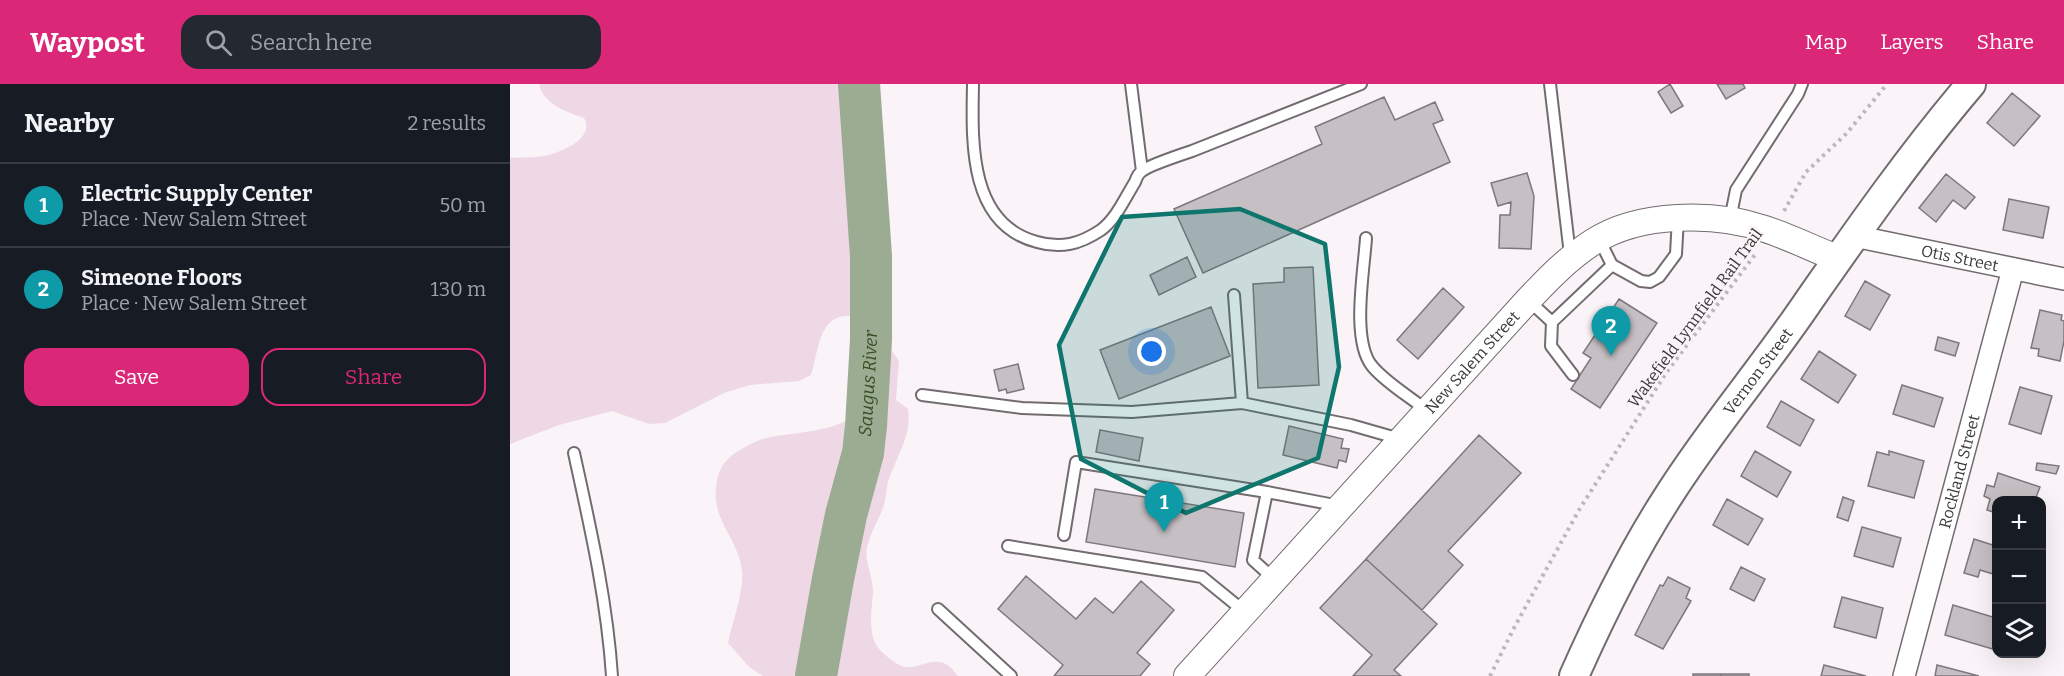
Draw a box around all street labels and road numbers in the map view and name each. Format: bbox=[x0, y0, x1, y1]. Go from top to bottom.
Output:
street label: Wakefield Lynnfield Rail Trail bbox=[1624, 225, 1766, 411]
street label: Otis Street bbox=[1919, 240, 2000, 275]
street label: New Salem Street bbox=[1420, 307, 1523, 417]
street label: Vernon Street bbox=[1719, 324, 1796, 418]
street label: Rockland Street bbox=[1934, 412, 1983, 530]

